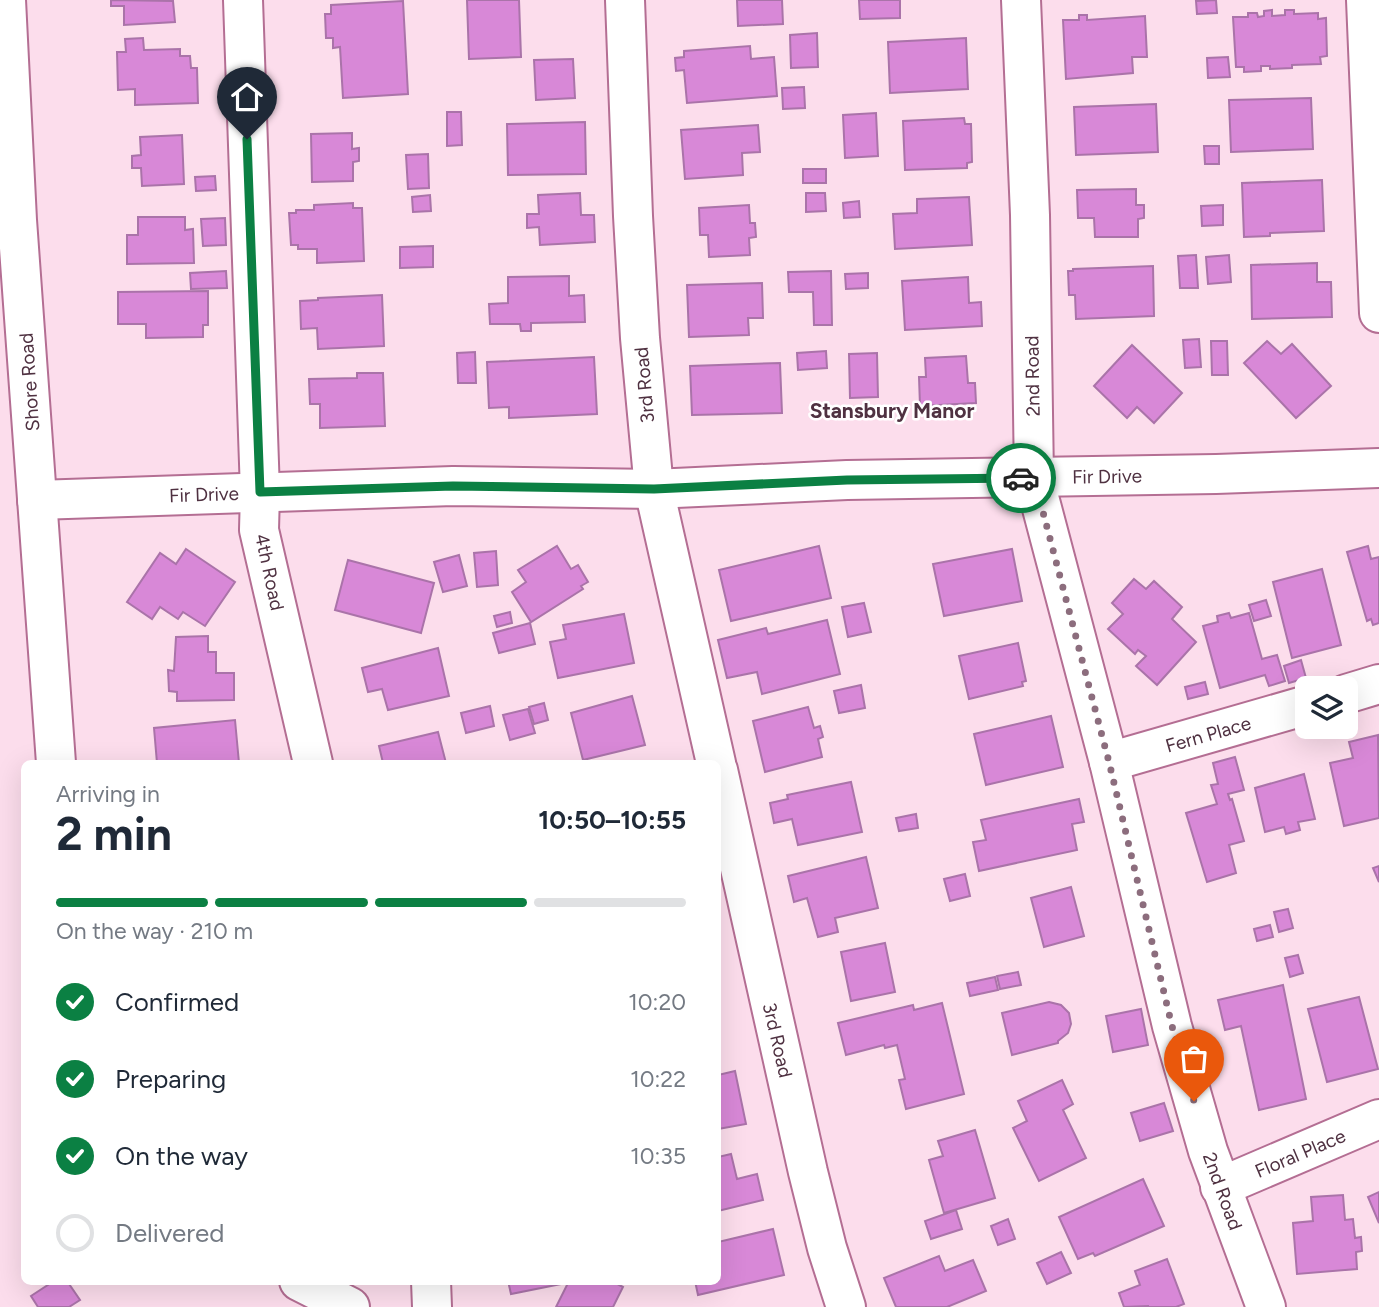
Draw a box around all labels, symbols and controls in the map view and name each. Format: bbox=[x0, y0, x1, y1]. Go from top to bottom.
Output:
pin bbox=[217, 67, 277, 139]
icon: home bbox=[228, 78, 266, 116]
street label: Shore Road bbox=[15, 332, 44, 432]
street label: 2nd Road bbox=[1020, 335, 1045, 417]
street label: 3rd Road bbox=[630, 346, 659, 424]
district label: Stansbury Manor bbox=[810, 398, 974, 423]
courier bbox=[986, 443, 1056, 513]
icon: car bbox=[1002, 459, 1040, 497]
street label: Fir Drive bbox=[1072, 464, 1142, 489]
street label: Fir Drive bbox=[169, 482, 239, 507]
street label: 4th Road bbox=[250, 532, 289, 613]
map controls bbox=[1295, 676, 1358, 739]
button: layers bbox=[1295, 676, 1358, 739]
street label: Fern Place bbox=[1163, 711, 1254, 758]
text: Arriving in bbox=[56, 780, 160, 808]
text: 10:50–10:55 bbox=[538, 804, 686, 836]
text: 2 min bbox=[56, 806, 172, 862]
text: On the way · 210 m bbox=[56, 917, 253, 945]
icon: check bbox=[56, 983, 94, 1021]
text: Confirmed bbox=[115, 986, 239, 1018]
text: 10:20 bbox=[628, 988, 686, 1016]
street label: 3rd Road bbox=[758, 1000, 797, 1080]
pin bbox=[1164, 1029, 1224, 1101]
icon: bag bbox=[1175, 1040, 1213, 1078]
icon: check bbox=[56, 1060, 94, 1098]
text: Preparing bbox=[115, 1063, 226, 1095]
text: 10:22 bbox=[630, 1065, 686, 1093]
street label: Floral Place bbox=[1252, 1124, 1349, 1183]
icon: check bbox=[56, 1137, 94, 1175]
text: On the way bbox=[115, 1140, 248, 1172]
text: 10:35 bbox=[630, 1142, 686, 1170]
street label: 2nd Road bbox=[1198, 1149, 1247, 1233]
text: Delivered bbox=[115, 1217, 224, 1249]

